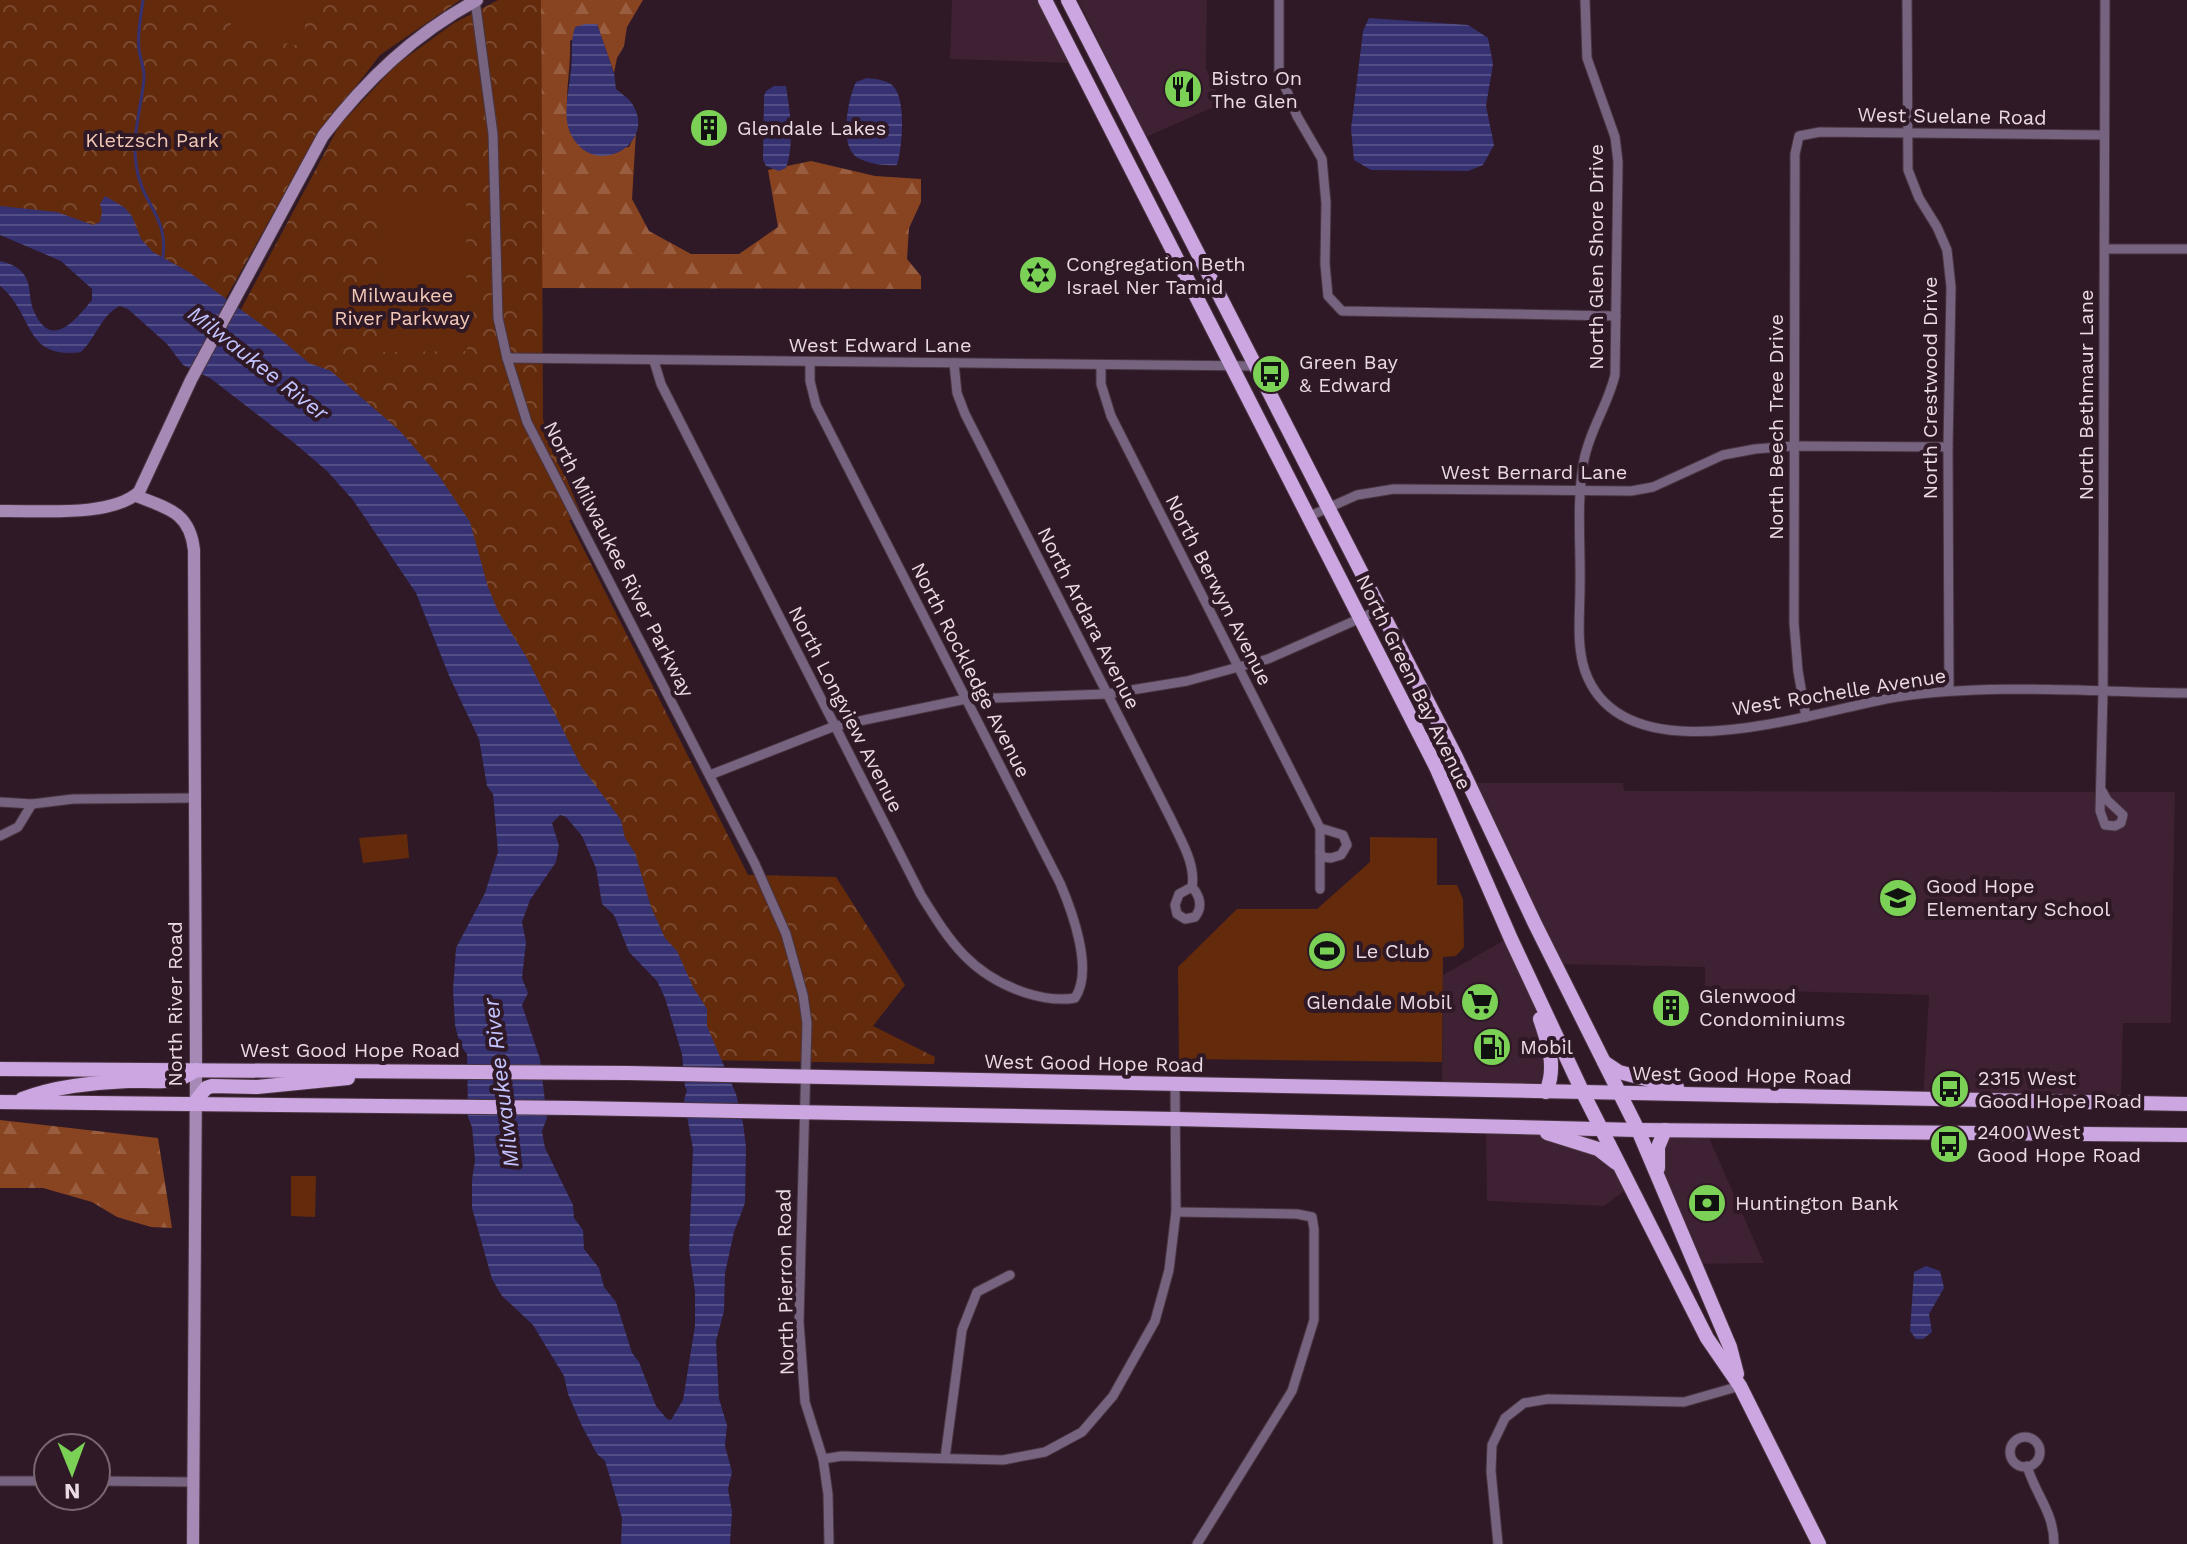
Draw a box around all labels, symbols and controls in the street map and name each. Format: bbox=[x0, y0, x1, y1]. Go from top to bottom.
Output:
place label: Bistro On The Glen bbox=[1211, 66, 1302, 113]
restaurant icon: Bistro On The Glen bbox=[1162, 68, 1204, 110]
street label: West Suelane Road bbox=[1857, 102, 2047, 130]
building icon: Glendale Lakes bbox=[688, 107, 730, 149]
place label: Glendale Lakes bbox=[737, 116, 886, 140]
park label: Kletzsch Park bbox=[85, 128, 219, 152]
street label: North Glen Shore Drive bbox=[1584, 144, 1608, 370]
place label: Congregation Beth Israel Ner Tamid bbox=[1066, 252, 1246, 299]
synagogue icon: Congregation Beth Israel Ner Tamid bbox=[1017, 254, 1059, 296]
street label: North Crestwood Drive bbox=[1918, 276, 1942, 500]
park label: Milwaukee River Parkway bbox=[334, 283, 470, 330]
street label: North Bethmaur Lane bbox=[2074, 289, 2098, 501]
water label: Milwaukee River bbox=[183, 301, 334, 426]
street label: North Beech Tree Drive bbox=[1764, 314, 1788, 540]
street label: West Edward Lane bbox=[789, 333, 971, 357]
place label: Green Bay & Edward bbox=[1299, 350, 1398, 397]
bus stop icon: Green Bay & Edward bbox=[1250, 353, 1292, 395]
street label: North Milwaukee River Parkway bbox=[539, 417, 700, 702]
street label: West Bernard Lane bbox=[1441, 460, 1627, 484]
street label: North Berwyn Avenue bbox=[1161, 491, 1277, 689]
street label: North Ardara Avenue bbox=[1033, 523, 1145, 713]
street label: North Rockledge Avenue bbox=[906, 558, 1036, 782]
street label: North Green Bay Avenue bbox=[1351, 570, 1477, 794]
street label: North Longview Avenue bbox=[783, 602, 909, 816]
street label: West Rochelle Avenue bbox=[1730, 663, 1948, 721]
place label: Good Hope Elementary School bbox=[1926, 874, 2110, 921]
school or university icon: Good Hope Elementary School bbox=[1877, 877, 1919, 919]
street label: North River Road bbox=[163, 921, 187, 1087]
sports icon: Le Club bbox=[1306, 930, 1348, 972]
place label: Le Club bbox=[1355, 939, 1430, 963]
supermarket icon: Glendale Mobil bbox=[1459, 981, 1501, 1023]
place label: Glenwood Condominiums bbox=[1699, 984, 1846, 1031]
building icon: Glenwood Condominiums bbox=[1650, 987, 1692, 1029]
place label: Glendale Mobil bbox=[1306, 990, 1452, 1014]
water label: Milwaukee River bbox=[478, 995, 524, 1169]
fuel station icon: Mobil bbox=[1471, 1026, 1513, 1068]
place label: Mobil bbox=[1520, 1035, 1573, 1059]
street label: West Good Hope Road bbox=[240, 1038, 460, 1062]
street label: West Good Hope Road bbox=[984, 1049, 1204, 1077]
street label: West Good Hope Road bbox=[1632, 1061, 1852, 1089]
place label: 2315 West Good Hope Road bbox=[1978, 1066, 2142, 1113]
bus stop icon: 2315 West Good Hope Road bbox=[1929, 1068, 1971, 1110]
place label: 2400 West Good Hope Road bbox=[1977, 1120, 2141, 1167]
bus stop icon: 2400 West Good Hope Road bbox=[1928, 1123, 1970, 1165]
bank icon: Huntington Bank bbox=[1686, 1182, 1728, 1224]
street label: North Pierron Road bbox=[771, 1188, 799, 1376]
place label: Huntington Bank bbox=[1735, 1191, 1899, 1215]
north arrow bbox=[32, 1432, 112, 1512]
text: N bbox=[64, 1479, 81, 1504]

